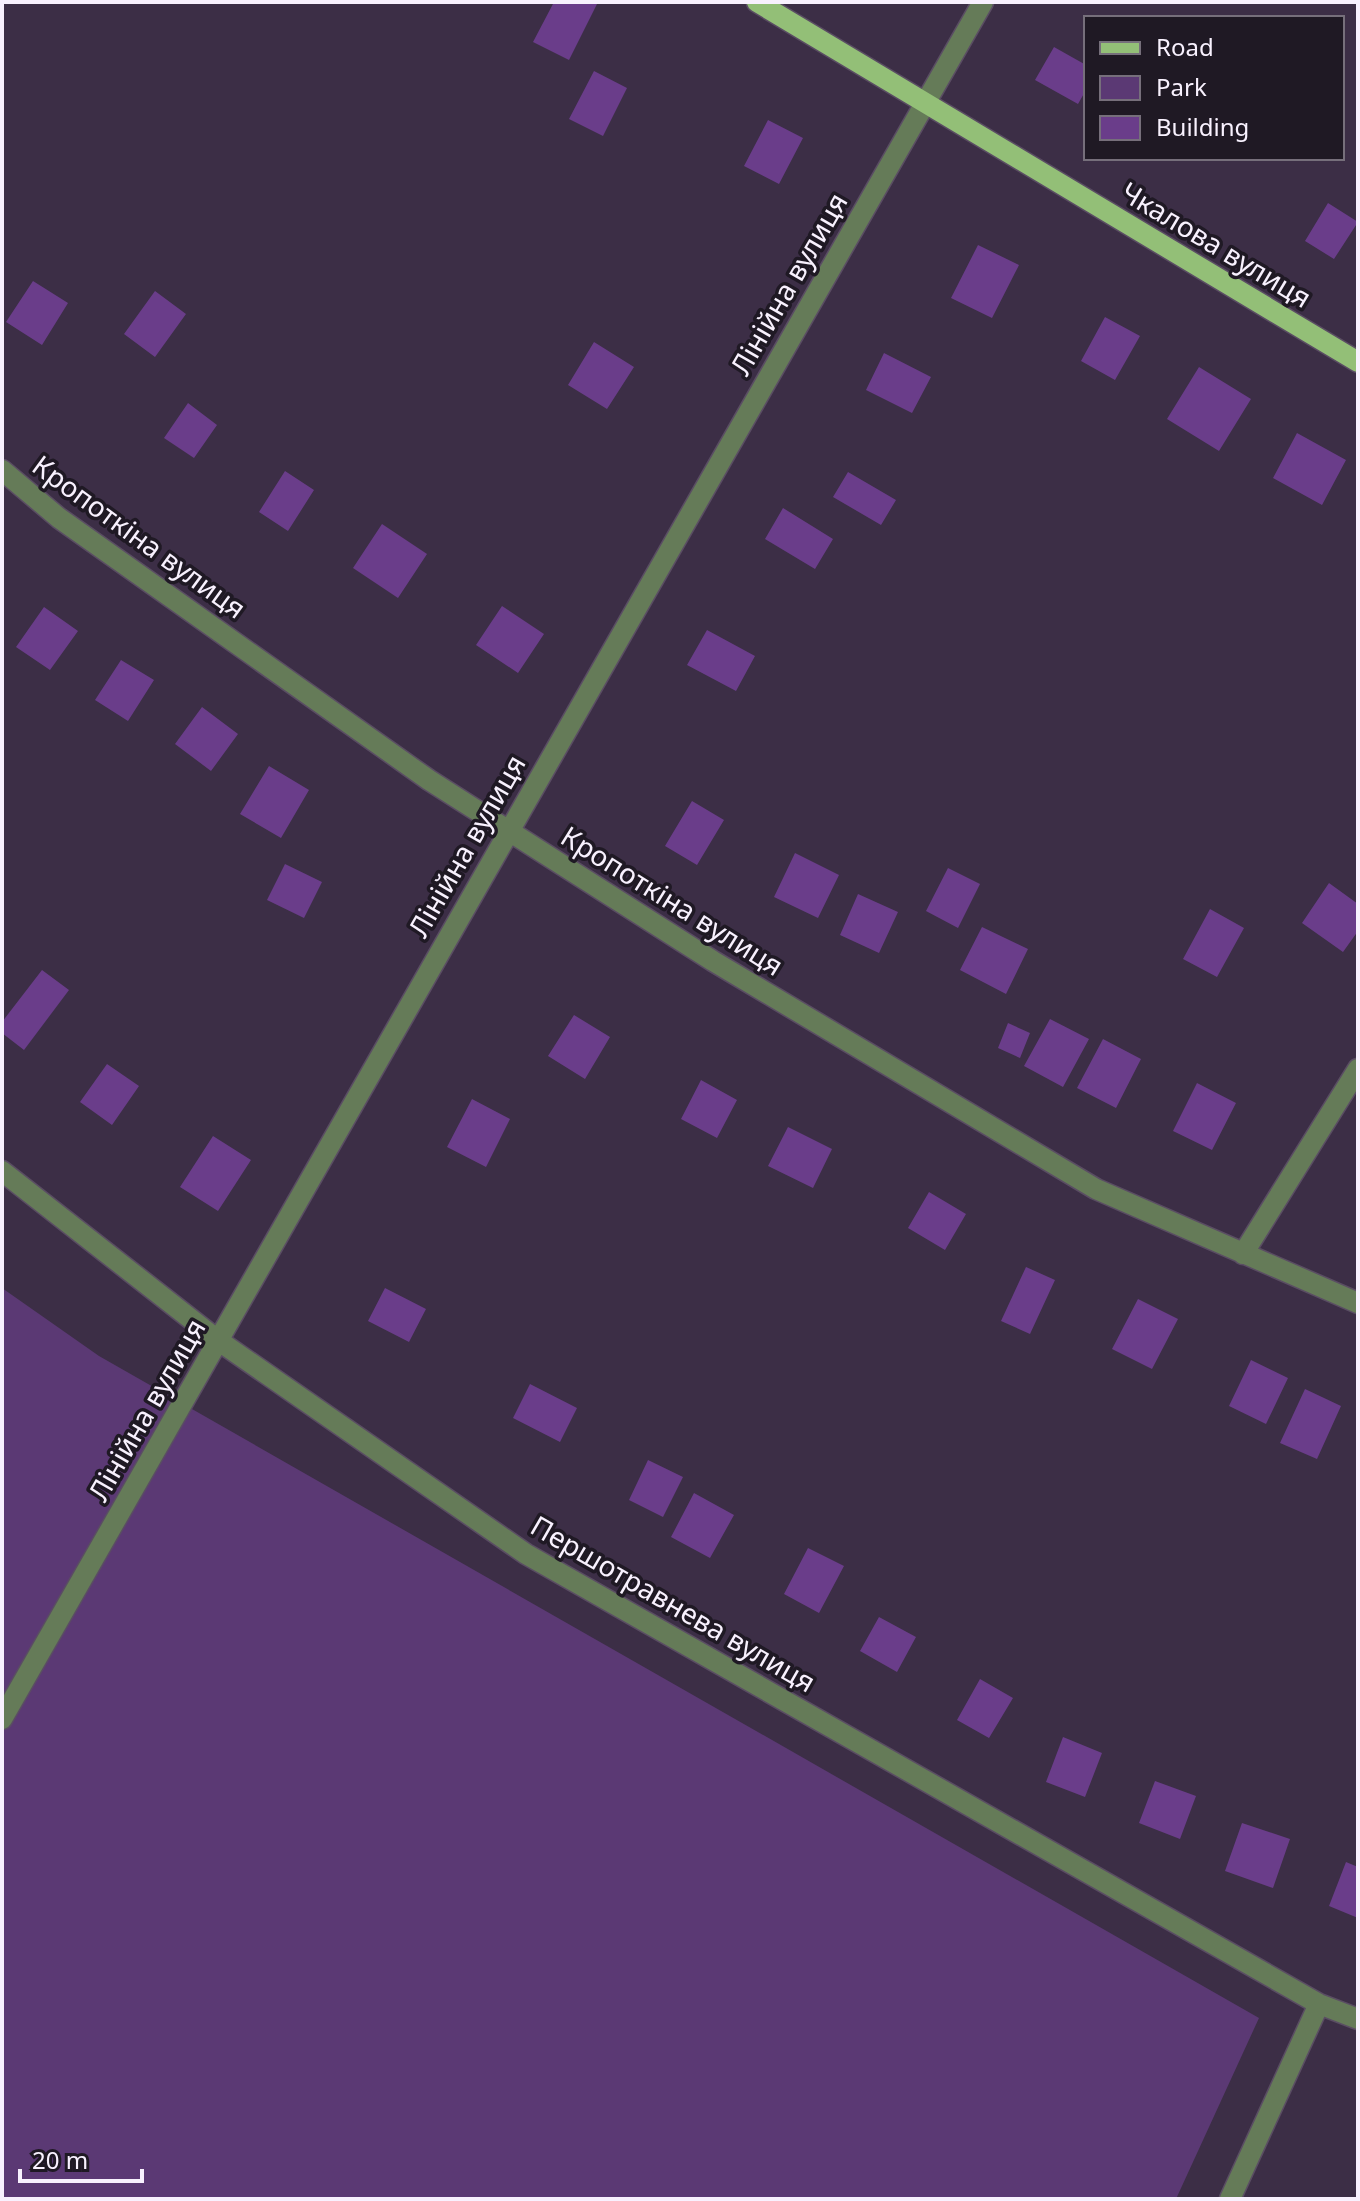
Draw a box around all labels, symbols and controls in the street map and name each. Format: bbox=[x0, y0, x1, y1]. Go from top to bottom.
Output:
legend bbox=[1084, 16, 1344, 160]
text: Road bbox=[1156, 30, 1214, 63]
text: Park bbox=[1156, 70, 1207, 103]
text: Building bbox=[1156, 110, 1249, 143]
street label: Чкалова вулиця bbox=[1114, 172, 1319, 316]
street label: Лінійна вулиця bbox=[721, 186, 856, 381]
street label: Кропоткіна вулиця bbox=[25, 446, 254, 627]
street label: Лінійна вулиця bbox=[399, 748, 534, 943]
street label: Кропоткіна вулиця bbox=[554, 816, 791, 984]
street label: Лінійна вулиця bbox=[79, 1312, 214, 1507]
street label: Першотравнева вулиця bbox=[524, 1506, 823, 1700]
scale bar bbox=[20, 2133, 142, 2183]
text: 20 m bbox=[32, 2143, 88, 2176]

